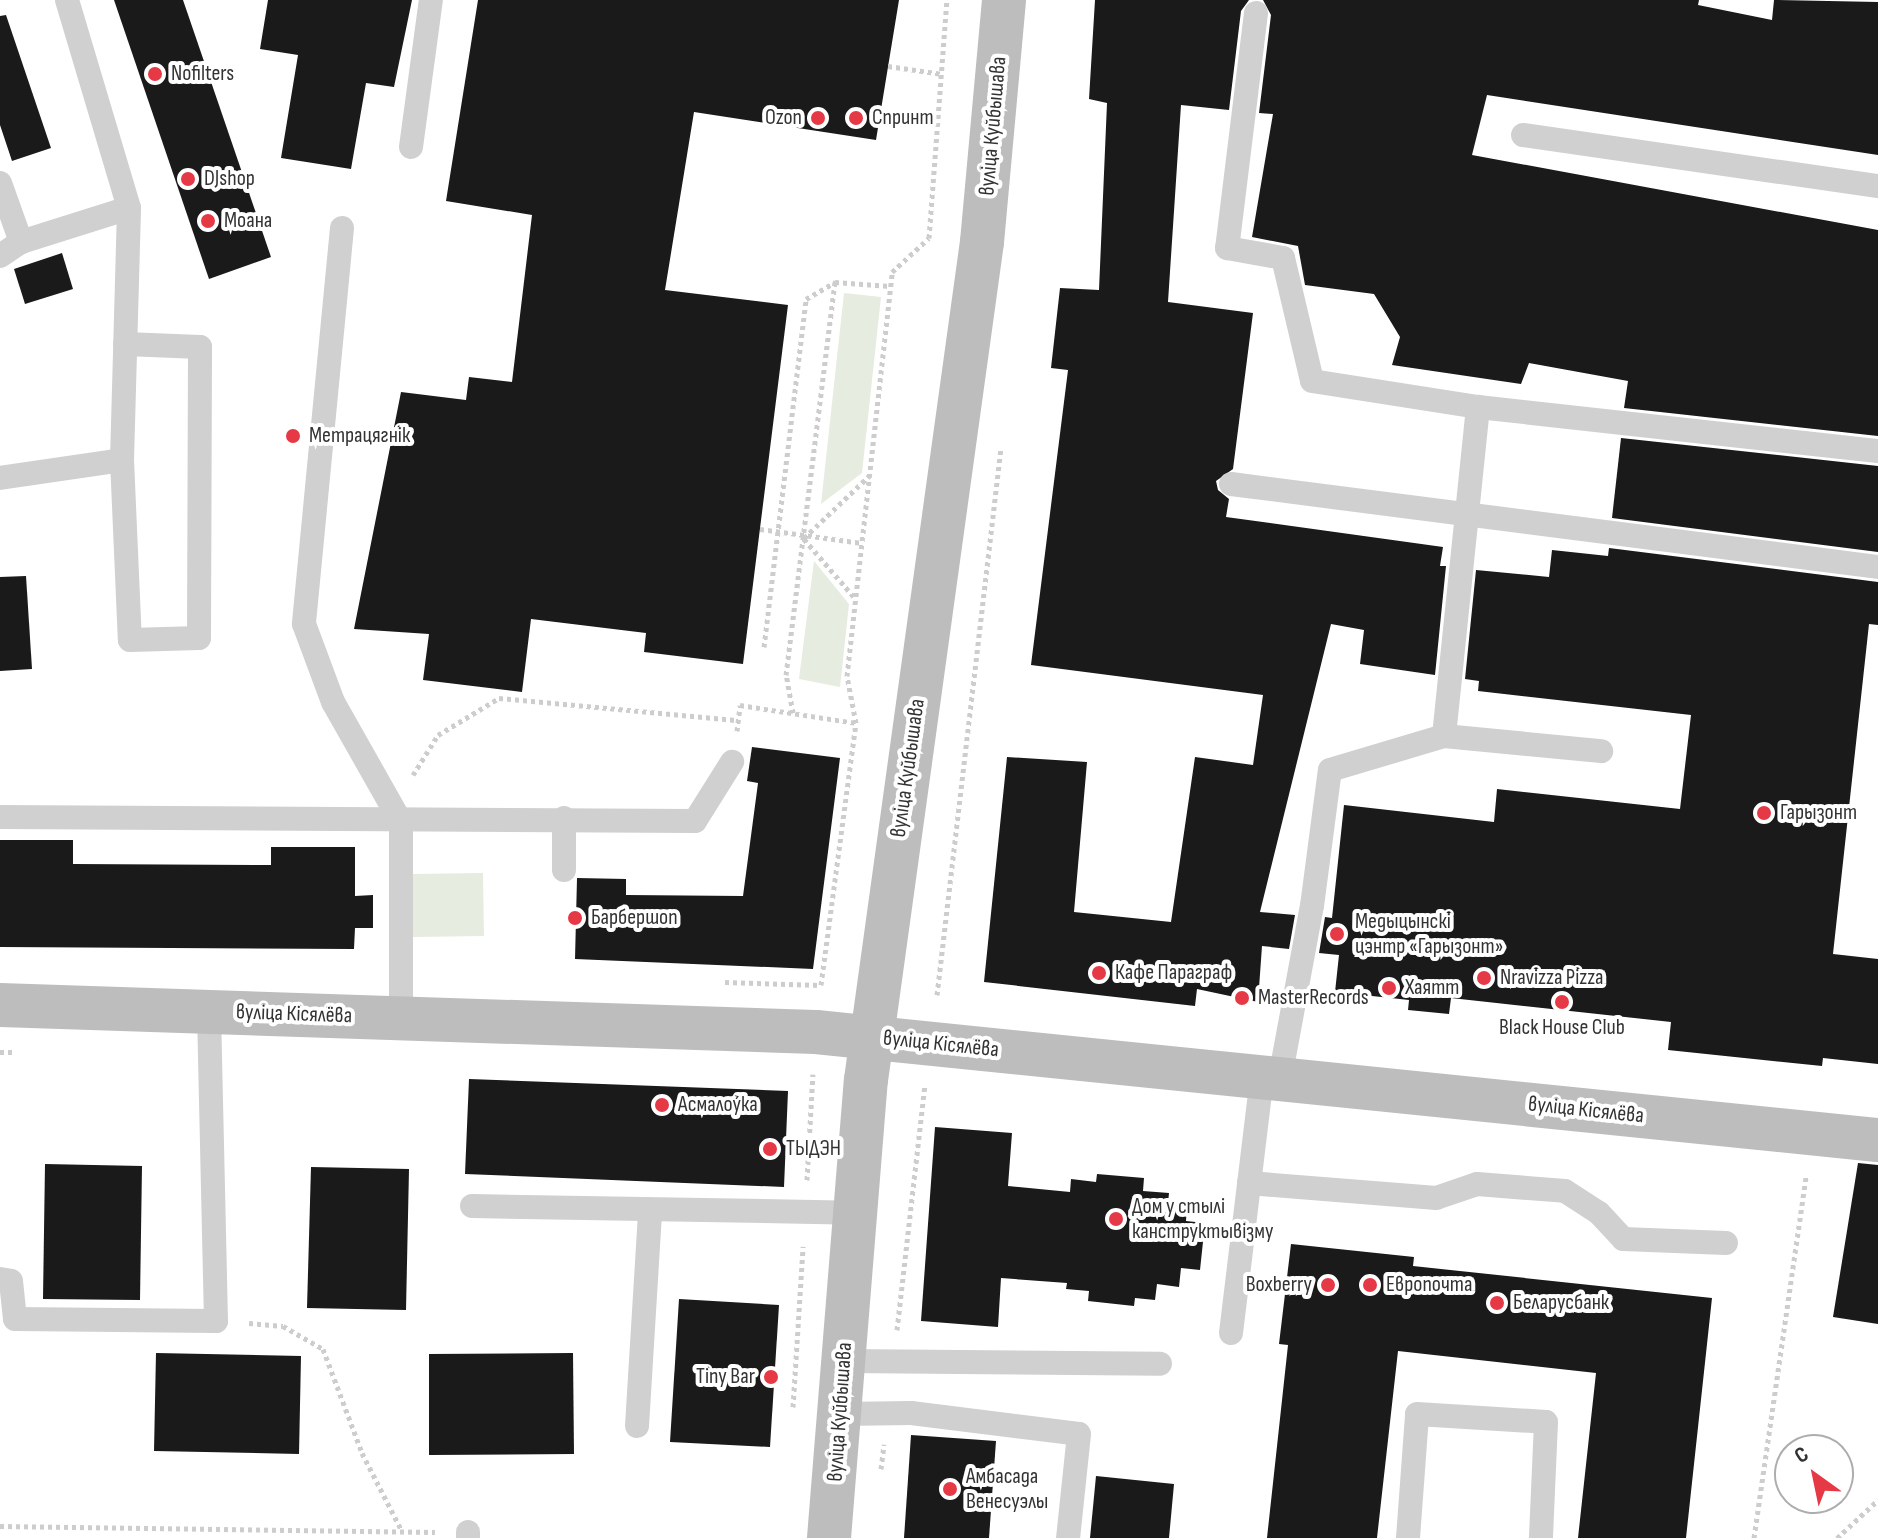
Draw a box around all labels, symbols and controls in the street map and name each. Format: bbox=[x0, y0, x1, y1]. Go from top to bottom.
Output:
street label: вуліца Куйбышава bbox=[974, 55, 1012, 197]
place label: Nofilters bbox=[171, 61, 234, 87]
marker: Nofilters bbox=[146, 65, 164, 83]
place label: Ozon bbox=[765, 105, 802, 131]
place label: Спринт bbox=[872, 105, 934, 131]
marker: Ozon bbox=[809, 109, 827, 127]
marker: Спринт bbox=[847, 109, 865, 127]
place label: DJshop bbox=[204, 166, 255, 192]
marker: DJshop bbox=[179, 170, 197, 188]
place label: Моана bbox=[224, 208, 272, 234]
marker: Моана bbox=[199, 212, 217, 230]
place label: Метрацягнік bbox=[309, 423, 410, 449]
marker: Метрацягнік bbox=[284, 427, 302, 445]
street label: вуліца Куйбышава bbox=[885, 697, 931, 839]
place label: Гарызонт bbox=[1780, 800, 1857, 826]
marker: Гарызонт bbox=[1755, 804, 1773, 822]
place label: Барбершоп bbox=[591, 905, 678, 931]
place label: Медыцынскі цэнтр «Гарызонт» bbox=[1355, 908, 1503, 960]
marker: Барбершоп bbox=[566, 909, 584, 927]
marker: Медыцынскі цэнтр «Гарызонт» bbox=[1326, 923, 1348, 945]
place label: Кафе Параграф bbox=[1115, 960, 1232, 986]
marker: Кафе Параграф bbox=[1090, 964, 1108, 982]
place label: Nravizza Pizza bbox=[1500, 965, 1604, 991]
marker: Nravizza Pizza bbox=[1475, 969, 1493, 987]
place label: Хаятт bbox=[1405, 975, 1459, 1001]
marker: Хаятт bbox=[1380, 979, 1398, 997]
place label: MasterRecords bbox=[1258, 985, 1369, 1011]
marker: MasterRecords bbox=[1233, 989, 1251, 1007]
marker: Black House Club bbox=[1553, 993, 1571, 1011]
street label: вуліца Кісялёва bbox=[235, 999, 353, 1029]
place label: Black House Club bbox=[1499, 1015, 1625, 1041]
street label: вуліца Кісялёва bbox=[882, 1025, 1000, 1063]
street label: вуліца Кісялёва bbox=[1527, 1091, 1645, 1129]
place label: Асмалоу́ка bbox=[678, 1092, 758, 1118]
marker: Асмалоу́ка bbox=[653, 1096, 671, 1114]
place label: ТЫДЭН bbox=[786, 1136, 841, 1162]
marker: ТЫДЭН bbox=[761, 1140, 779, 1158]
place label: Дом у стылі канструктывізму bbox=[1132, 1193, 1273, 1244]
marker: Дом у стылі канструктывізму bbox=[1107, 1210, 1125, 1228]
place label: Boxberry bbox=[1246, 1272, 1312, 1298]
place label: Европочта bbox=[1386, 1272, 1472, 1298]
marker: Boxberry bbox=[1319, 1276, 1337, 1294]
marker: Европочта bbox=[1361, 1276, 1379, 1294]
place label: Беларусбанк bbox=[1513, 1290, 1609, 1316]
marker: Беларусбанк bbox=[1488, 1294, 1506, 1312]
street label: вуліца Куйбышава bbox=[822, 1341, 858, 1483]
place label: Tiny Bar bbox=[696, 1364, 755, 1390]
marker: Tiny Bar bbox=[762, 1368, 780, 1386]
north arrow bbox=[1774, 1434, 1854, 1514]
text: С bbox=[1790, 1441, 1814, 1470]
place label: Амбасада Венесуэлы bbox=[966, 1463, 1048, 1514]
marker: Амбасада Венесуэлы bbox=[941, 1480, 959, 1498]

